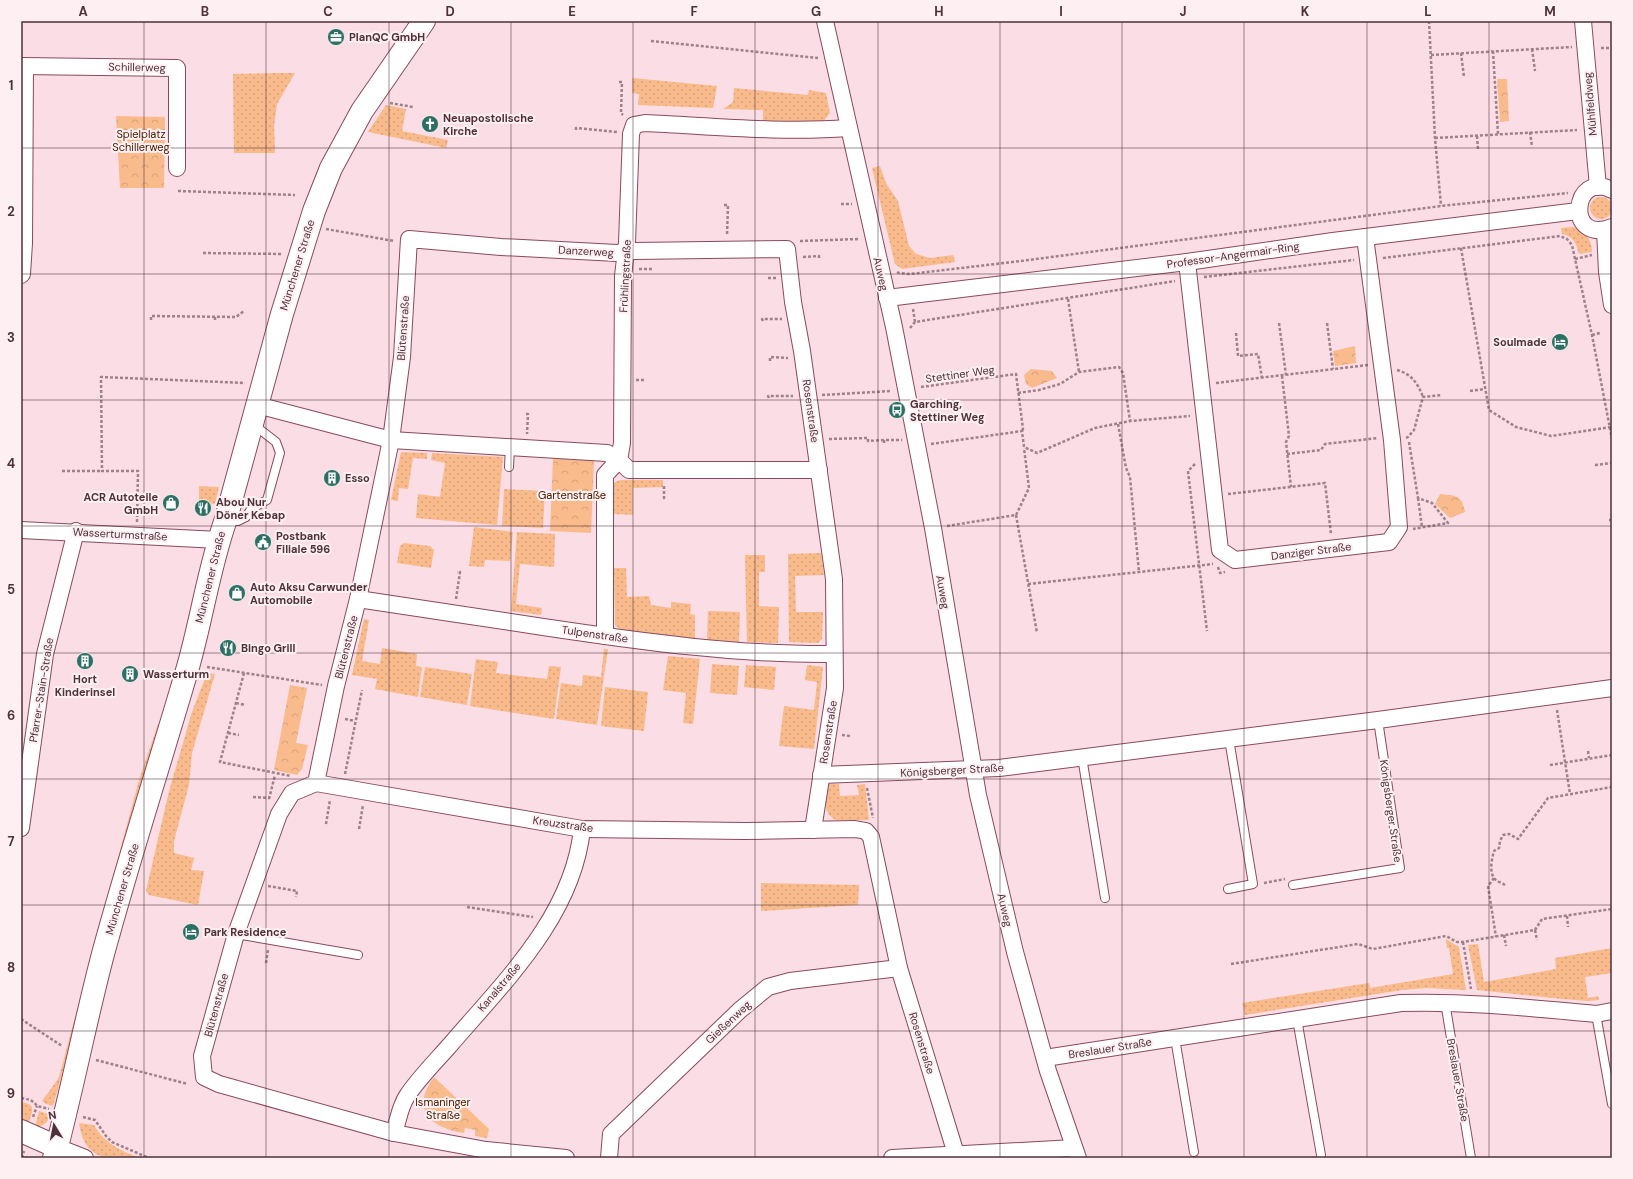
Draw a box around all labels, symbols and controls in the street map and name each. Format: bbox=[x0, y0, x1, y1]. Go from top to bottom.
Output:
text: A bbox=[78, 3, 88, 20]
text: B bbox=[201, 3, 209, 20]
text: C bbox=[323, 3, 333, 20]
text: D bbox=[445, 3, 455, 20]
text: E bbox=[568, 3, 576, 20]
text: F bbox=[690, 3, 698, 20]
text: G bbox=[811, 3, 821, 20]
text: H bbox=[934, 3, 944, 20]
text: I bbox=[1059, 3, 1063, 20]
text: J bbox=[1179, 3, 1187, 20]
text: K bbox=[1301, 3, 1310, 20]
text: L bbox=[1424, 3, 1432, 20]
text: M bbox=[1544, 3, 1556, 20]
office icon: PlanQC GmbH bbox=[326, 27, 346, 47]
place label: PlanQC GmbH bbox=[349, 30, 425, 44]
street label: Schillerweg bbox=[108, 60, 166, 74]
street label: Mühlfeldweg bbox=[1580, 72, 1600, 136]
text: 1 bbox=[9, 77, 13, 94]
place label: Neuapostolische Kirche bbox=[443, 111, 534, 138]
church icon: Neuapostolische Kirche bbox=[420, 114, 440, 134]
park label: Spielplatz Schillerweg bbox=[112, 127, 170, 154]
text: 2 bbox=[7, 203, 15, 220]
street label: Münchener Straße bbox=[277, 218, 317, 312]
street label: Frühlingstraße bbox=[616, 239, 634, 313]
street label: Professor-Angermair-Ring bbox=[1166, 239, 1300, 271]
street label: Danzerweg bbox=[558, 243, 614, 259]
street label: Auweg bbox=[870, 256, 892, 292]
street label: Blütenstraße bbox=[394, 295, 412, 361]
text: 3 bbox=[7, 329, 15, 346]
hotel icon: Soulmade bbox=[1550, 332, 1570, 352]
place label: Soulmade bbox=[1493, 335, 1547, 349]
street label: Stettiner Weg bbox=[924, 362, 996, 386]
street label: Rosenstraße bbox=[800, 378, 822, 444]
place label: Garching, Stettiner Weg bbox=[910, 397, 985, 424]
bus stop icon: Garching, Stettiner Weg bbox=[887, 400, 907, 420]
text: 4 bbox=[7, 455, 15, 472]
building icon: Esso bbox=[322, 468, 342, 488]
place label: Esso bbox=[345, 471, 370, 485]
park label: Gartenstraße bbox=[538, 488, 606, 502]
place label: ACR Autoteile GmbH bbox=[84, 490, 158, 517]
shop icon: ACR Autoteile GmbH bbox=[161, 493, 181, 513]
place label: Abou Nur Döner Kebap bbox=[216, 495, 285, 522]
restaurant icon: Abou Nur Döner Kebap bbox=[193, 498, 213, 518]
street label: Wasserturmstraße bbox=[72, 525, 168, 543]
place label: Postbank Filiale 596 bbox=[276, 529, 330, 556]
street label: Münchener Straße bbox=[192, 530, 228, 624]
public building icon: Postbank Filiale 596 bbox=[253, 532, 273, 552]
street label: Danziger Straße bbox=[1270, 539, 1352, 563]
street label: Auweg bbox=[933, 574, 953, 610]
place label: Auto Aksu Carwunder Automobile bbox=[250, 580, 368, 607]
text: 5 bbox=[7, 581, 15, 598]
shop icon: Auto Aksu Carwunder Automobile bbox=[227, 583, 247, 603]
street label: Blütenstraße bbox=[331, 614, 361, 680]
street label: Tulpenstraße bbox=[561, 622, 629, 646]
street label: Pfarrer-Stain-Straße bbox=[26, 637, 56, 743]
restaurant icon: Bingo Grill bbox=[218, 638, 238, 658]
place label: Bingo Grill bbox=[241, 641, 295, 655]
building icon: Hort Kinderinsel bbox=[75, 651, 95, 671]
building icon: Wasserturm bbox=[120, 664, 140, 684]
place label: Wasserturm bbox=[143, 667, 209, 681]
place label: Hort Kinderinsel bbox=[55, 672, 115, 699]
street label: Rosenstraße bbox=[816, 699, 840, 765]
text: 6 bbox=[7, 707, 15, 724]
street label: Königsberger Straße bbox=[1377, 759, 1405, 863]
street label: Königsberger Straße bbox=[900, 760, 1004, 780]
street label: Kreuzstraße bbox=[532, 813, 594, 835]
text: 7 bbox=[8, 833, 15, 850]
street label: Münchener Straße bbox=[102, 842, 142, 936]
street label: Auweg bbox=[994, 892, 1016, 928]
hotel icon: Park Residence bbox=[181, 922, 201, 942]
place label: Park Residence bbox=[204, 925, 287, 939]
text: 8 bbox=[7, 959, 15, 976]
street label: Kanalstraße bbox=[474, 960, 524, 1014]
street label: Blütenstraße bbox=[201, 972, 231, 1038]
street label: Gießenweg bbox=[702, 997, 754, 1047]
street label: Rosenstraße bbox=[906, 1010, 938, 1076]
street label: Breslauer Straße bbox=[1067, 1034, 1153, 1062]
street label: Breslauer Straße bbox=[1444, 1037, 1472, 1123]
text: 9 bbox=[7, 1085, 15, 1102]
park label: Ismaninger Straße bbox=[415, 1095, 471, 1122]
north arrow bbox=[34, 1105, 74, 1145]
text: N bbox=[47, 1108, 57, 1123]

